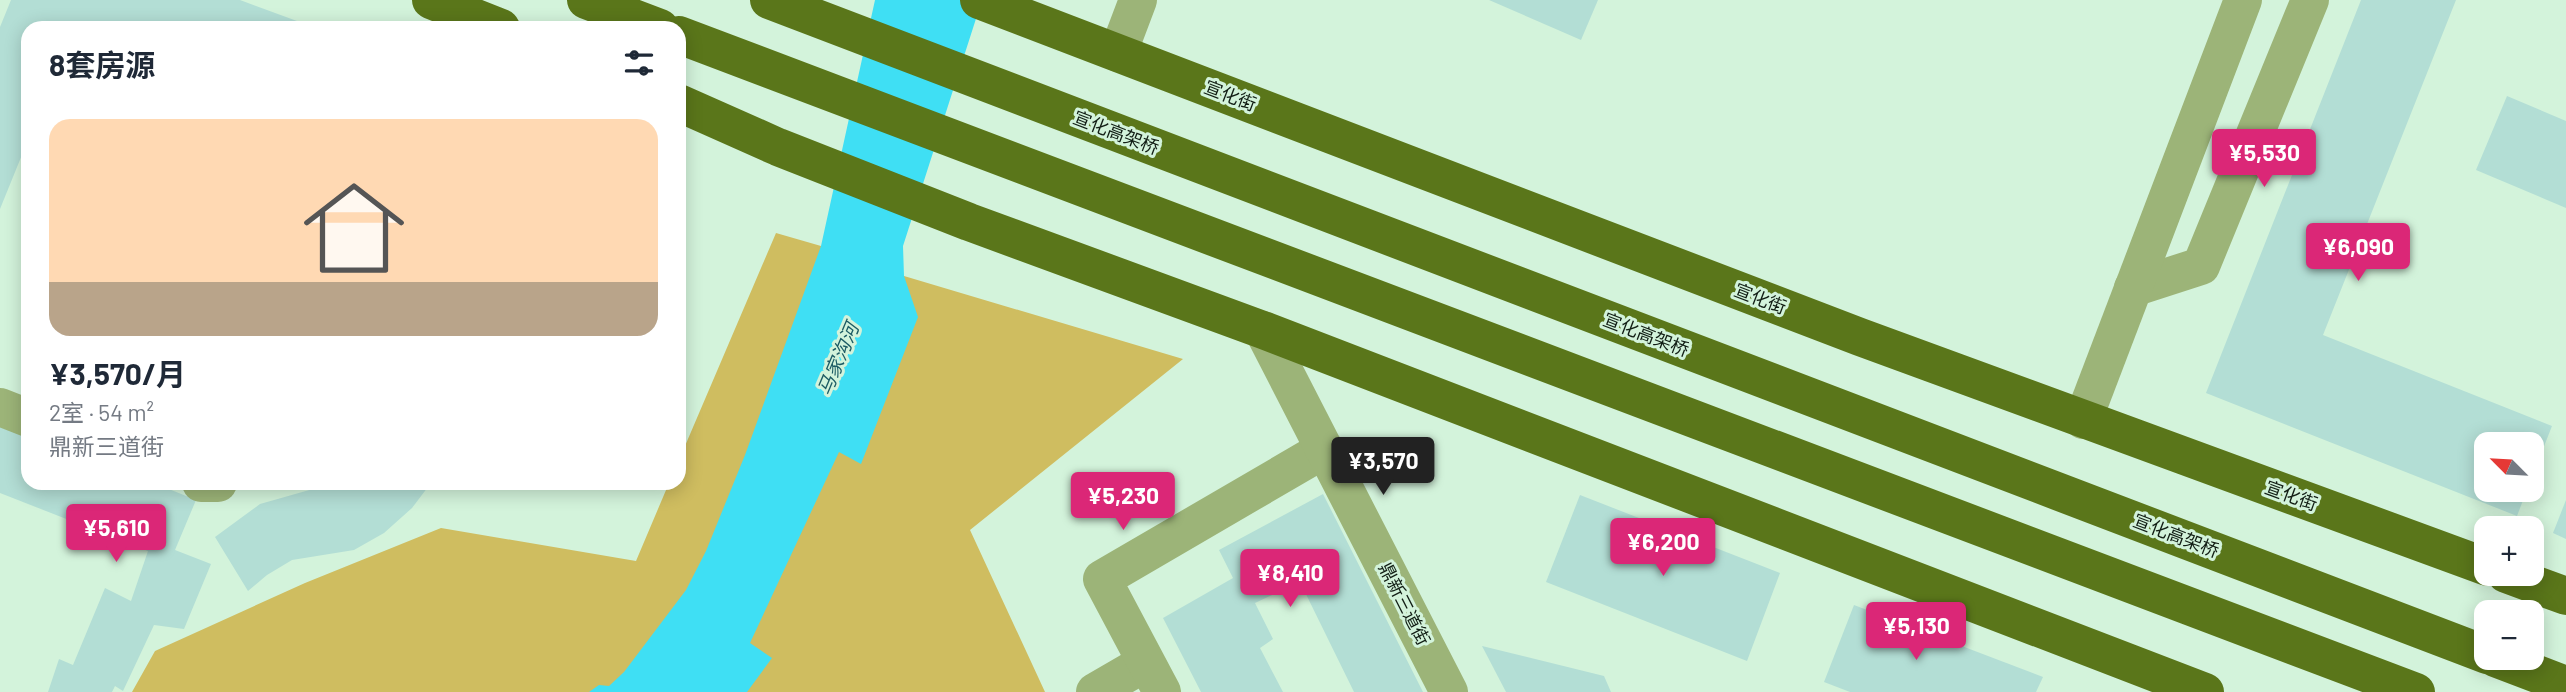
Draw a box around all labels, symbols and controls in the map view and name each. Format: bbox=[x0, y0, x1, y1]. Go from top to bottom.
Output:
icon: filters bbox=[620, 44, 658, 82]
text: 8套房源 bbox=[49, 46, 155, 82]
street label: 宣化街 bbox=[1201, 75, 1260, 115]
street label: 宣化高架桥 bbox=[1070, 106, 1162, 158]
pin: ¥5,530 bbox=[2207, 130, 2321, 189]
text: ¥5,530 bbox=[2228, 138, 2300, 166]
icon: home bbox=[291, 165, 417, 291]
pin: ¥6,090 bbox=[2301, 224, 2415, 283]
text: ¥6,090 bbox=[2322, 232, 2394, 260]
street label: 宣化街 bbox=[1731, 278, 1790, 318]
street label: 宣化高架桥 bbox=[1600, 308, 1692, 360]
water label: 马家沟河 bbox=[812, 316, 865, 398]
text: ¥3,570/月 bbox=[49, 355, 186, 391]
text: 2室 · 54 m² bbox=[49, 398, 154, 426]
text: 鼎新三道街 bbox=[49, 432, 164, 460]
north arrow bbox=[2474, 432, 2544, 502]
map controls bbox=[2474, 432, 2544, 670]
pin: ¥3,570 bbox=[1326, 438, 1440, 497]
text: ¥3,570 bbox=[1347, 446, 1419, 474]
pin: ¥5,230 bbox=[1066, 472, 1180, 532]
street label: 宣化街 bbox=[2262, 475, 2320, 515]
text: ¥5,230 bbox=[1087, 481, 1159, 509]
pin: ¥5,610 bbox=[59, 504, 173, 564]
street label: 宣化高架桥 bbox=[2130, 509, 2222, 561]
text: ¥5,610 bbox=[82, 513, 150, 541]
button: + bbox=[2474, 516, 2544, 586]
pin: ¥6,200 bbox=[1606, 518, 1720, 578]
text: ¥6,200 bbox=[1626, 527, 1700, 555]
pin: ¥8,410 bbox=[1233, 550, 1347, 609]
text: ¥8,410 bbox=[1256, 558, 1324, 586]
street label: 鼎新三道街 bbox=[1375, 558, 1435, 649]
button: − bbox=[2474, 600, 2544, 670]
pin: ¥5,130 bbox=[1859, 602, 1973, 662]
text: ¥5,130 bbox=[1882, 611, 1950, 639]

